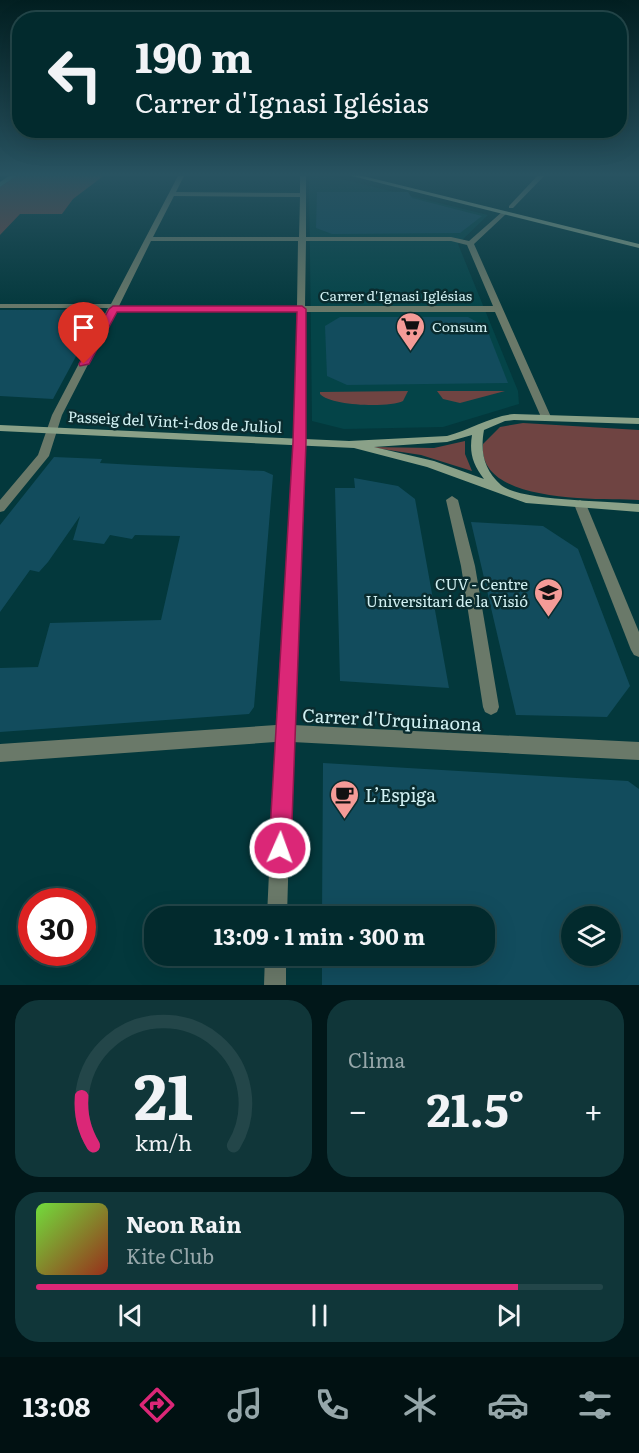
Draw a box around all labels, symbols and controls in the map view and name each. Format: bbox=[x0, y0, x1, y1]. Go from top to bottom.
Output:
text: 190 m bbox=[135, 24, 253, 86]
icon: left bbox=[36, 36, 114, 114]
text: Carrer d'Ignasi Iglésias bbox=[135, 81, 429, 121]
street label: Carrer d'Ignasi Iglésias bbox=[320, 285, 472, 305]
pin bbox=[58, 302, 109, 364]
supermarket icon: Consum bbox=[395, 310, 427, 352]
icon: arrive bbox=[67, 311, 100, 344]
place label: Consum bbox=[432, 316, 488, 336]
street label: Passeig del Vint-i-dos de Juliol bbox=[67, 404, 283, 438]
place label: CUV - Centre Universitari de la Visió bbox=[366, 572, 528, 612]
school or university icon: CUV - Centre Universitari de la Visió bbox=[533, 576, 565, 618]
street label: Carrer d'Urquinaona bbox=[302, 701, 483, 737]
cafe icon: L’Espiga bbox=[328, 778, 360, 820]
place label: L’Espiga bbox=[365, 781, 436, 808]
position arrow bbox=[248, 816, 312, 880]
speed limit sign: 30 bbox=[18, 888, 96, 966]
map controls bbox=[561, 906, 621, 966]
button: layers bbox=[561, 906, 621, 966]
text: 13:09 · 1 min · 300 m bbox=[214, 919, 425, 952]
text: Clima bbox=[348, 1044, 405, 1074]
text: 21 bbox=[134, 1047, 193, 1139]
text: 21.5° bbox=[427, 1074, 524, 1141]
text: − bbox=[348, 1084, 367, 1133]
text: + bbox=[584, 1084, 603, 1133]
text: km/h bbox=[135, 1126, 192, 1158]
text: Neon Rain bbox=[126, 1207, 242, 1240]
text: Kite Club bbox=[126, 1240, 214, 1270]
icon: previous bbox=[114, 1299, 147, 1332]
icon: pause bbox=[303, 1299, 336, 1332]
icon: next bbox=[492, 1299, 525, 1332]
icon: directions bbox=[136, 1384, 178, 1426]
icon: music bbox=[224, 1384, 266, 1426]
icon: phone bbox=[311, 1384, 353, 1426]
icon: climate bbox=[399, 1384, 441, 1426]
icon: car bbox=[487, 1384, 529, 1426]
icon: filters bbox=[574, 1384, 616, 1426]
text: 13:08 bbox=[23, 1385, 90, 1425]

